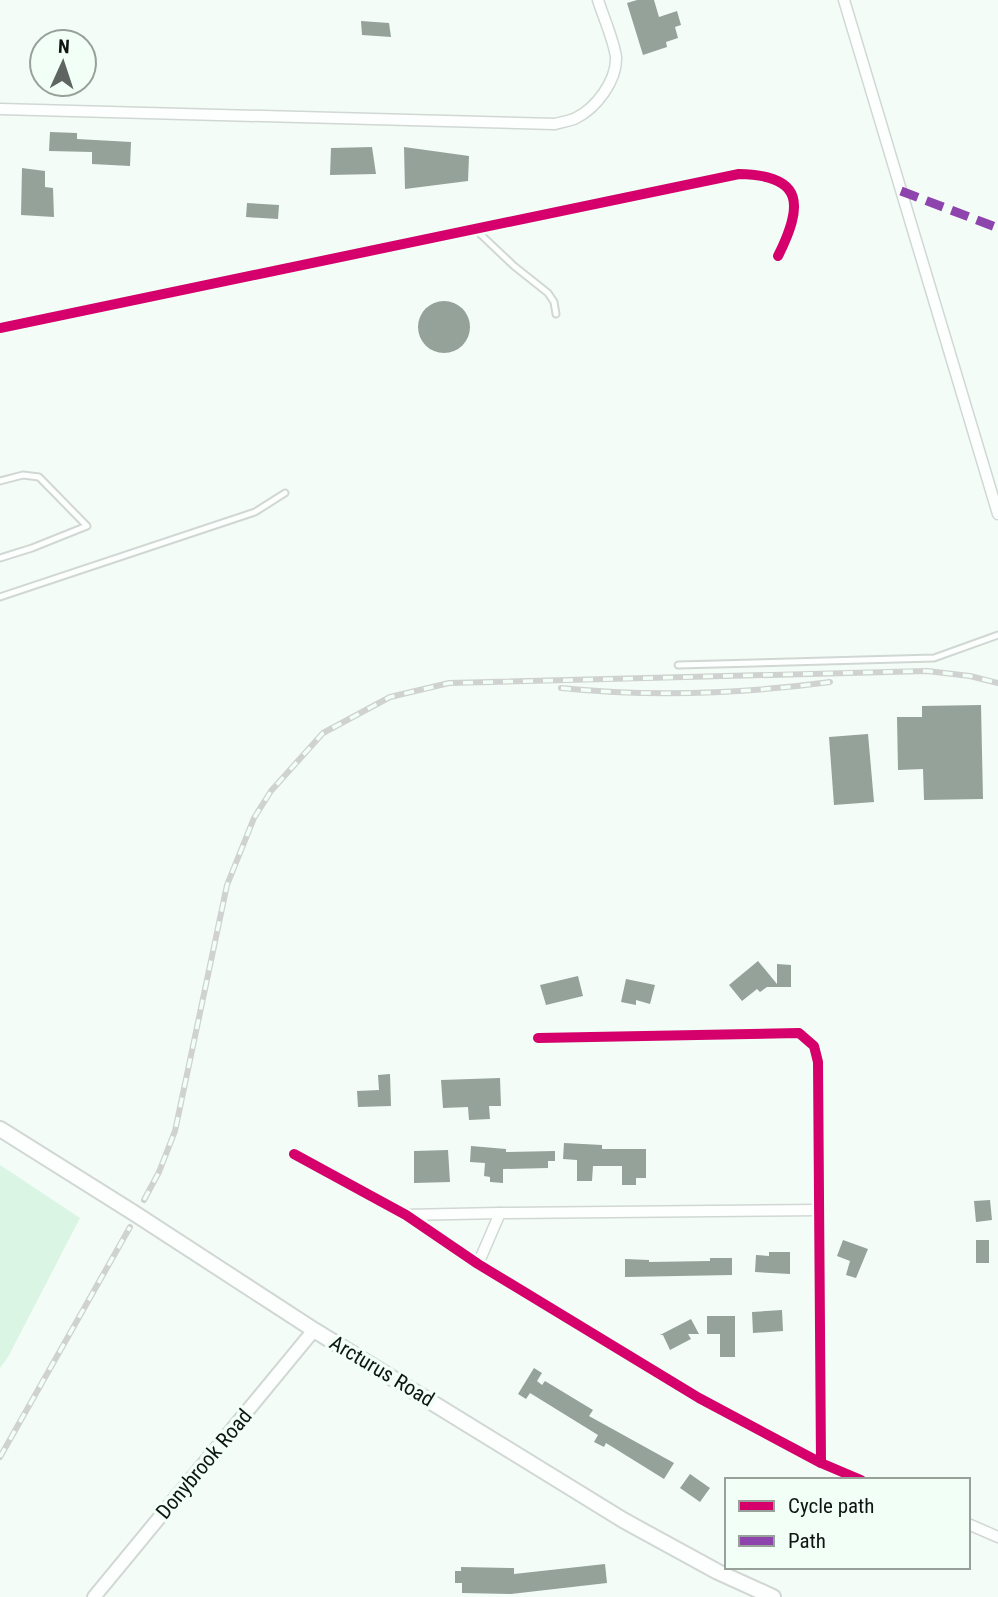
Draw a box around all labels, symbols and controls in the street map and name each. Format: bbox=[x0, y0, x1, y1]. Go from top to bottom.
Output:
north arrow bbox=[28, 28, 98, 98]
text: N bbox=[57, 35, 70, 58]
street label: Arcturus Road bbox=[325, 1330, 439, 1412]
street label: Donybrook Road bbox=[151, 1404, 257, 1524]
legend bbox=[725, 1478, 970, 1569]
text: Cycle path bbox=[788, 1494, 874, 1518]
text: Path bbox=[788, 1529, 826, 1553]

